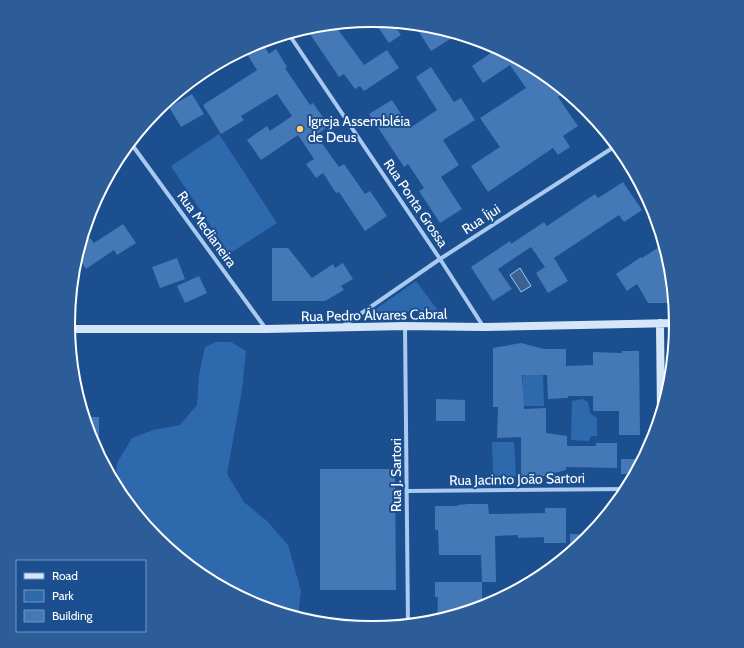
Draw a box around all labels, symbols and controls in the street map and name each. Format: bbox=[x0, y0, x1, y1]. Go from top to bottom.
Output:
place label: Igreja Assembléia de Deus bbox=[308, 112, 410, 146]
marker: Igreja Assembléia de Deus bbox=[295, 124, 305, 134]
street label: Rua Ponta Grossa bbox=[380, 155, 452, 251]
street label: Rua Medianeira bbox=[173, 187, 241, 271]
street label: Rua Íjui bbox=[458, 200, 504, 238]
street label: Rua Pedro Álvares Cabral bbox=[301, 305, 448, 325]
street label: Rua J. Sartori bbox=[387, 438, 405, 512]
street label: Rua Jacinto João Sartori bbox=[449, 469, 585, 489]
legend bbox=[16, 560, 146, 632]
text: Road bbox=[52, 568, 78, 583]
text: Park bbox=[52, 588, 74, 603]
text: Building bbox=[52, 608, 94, 623]

